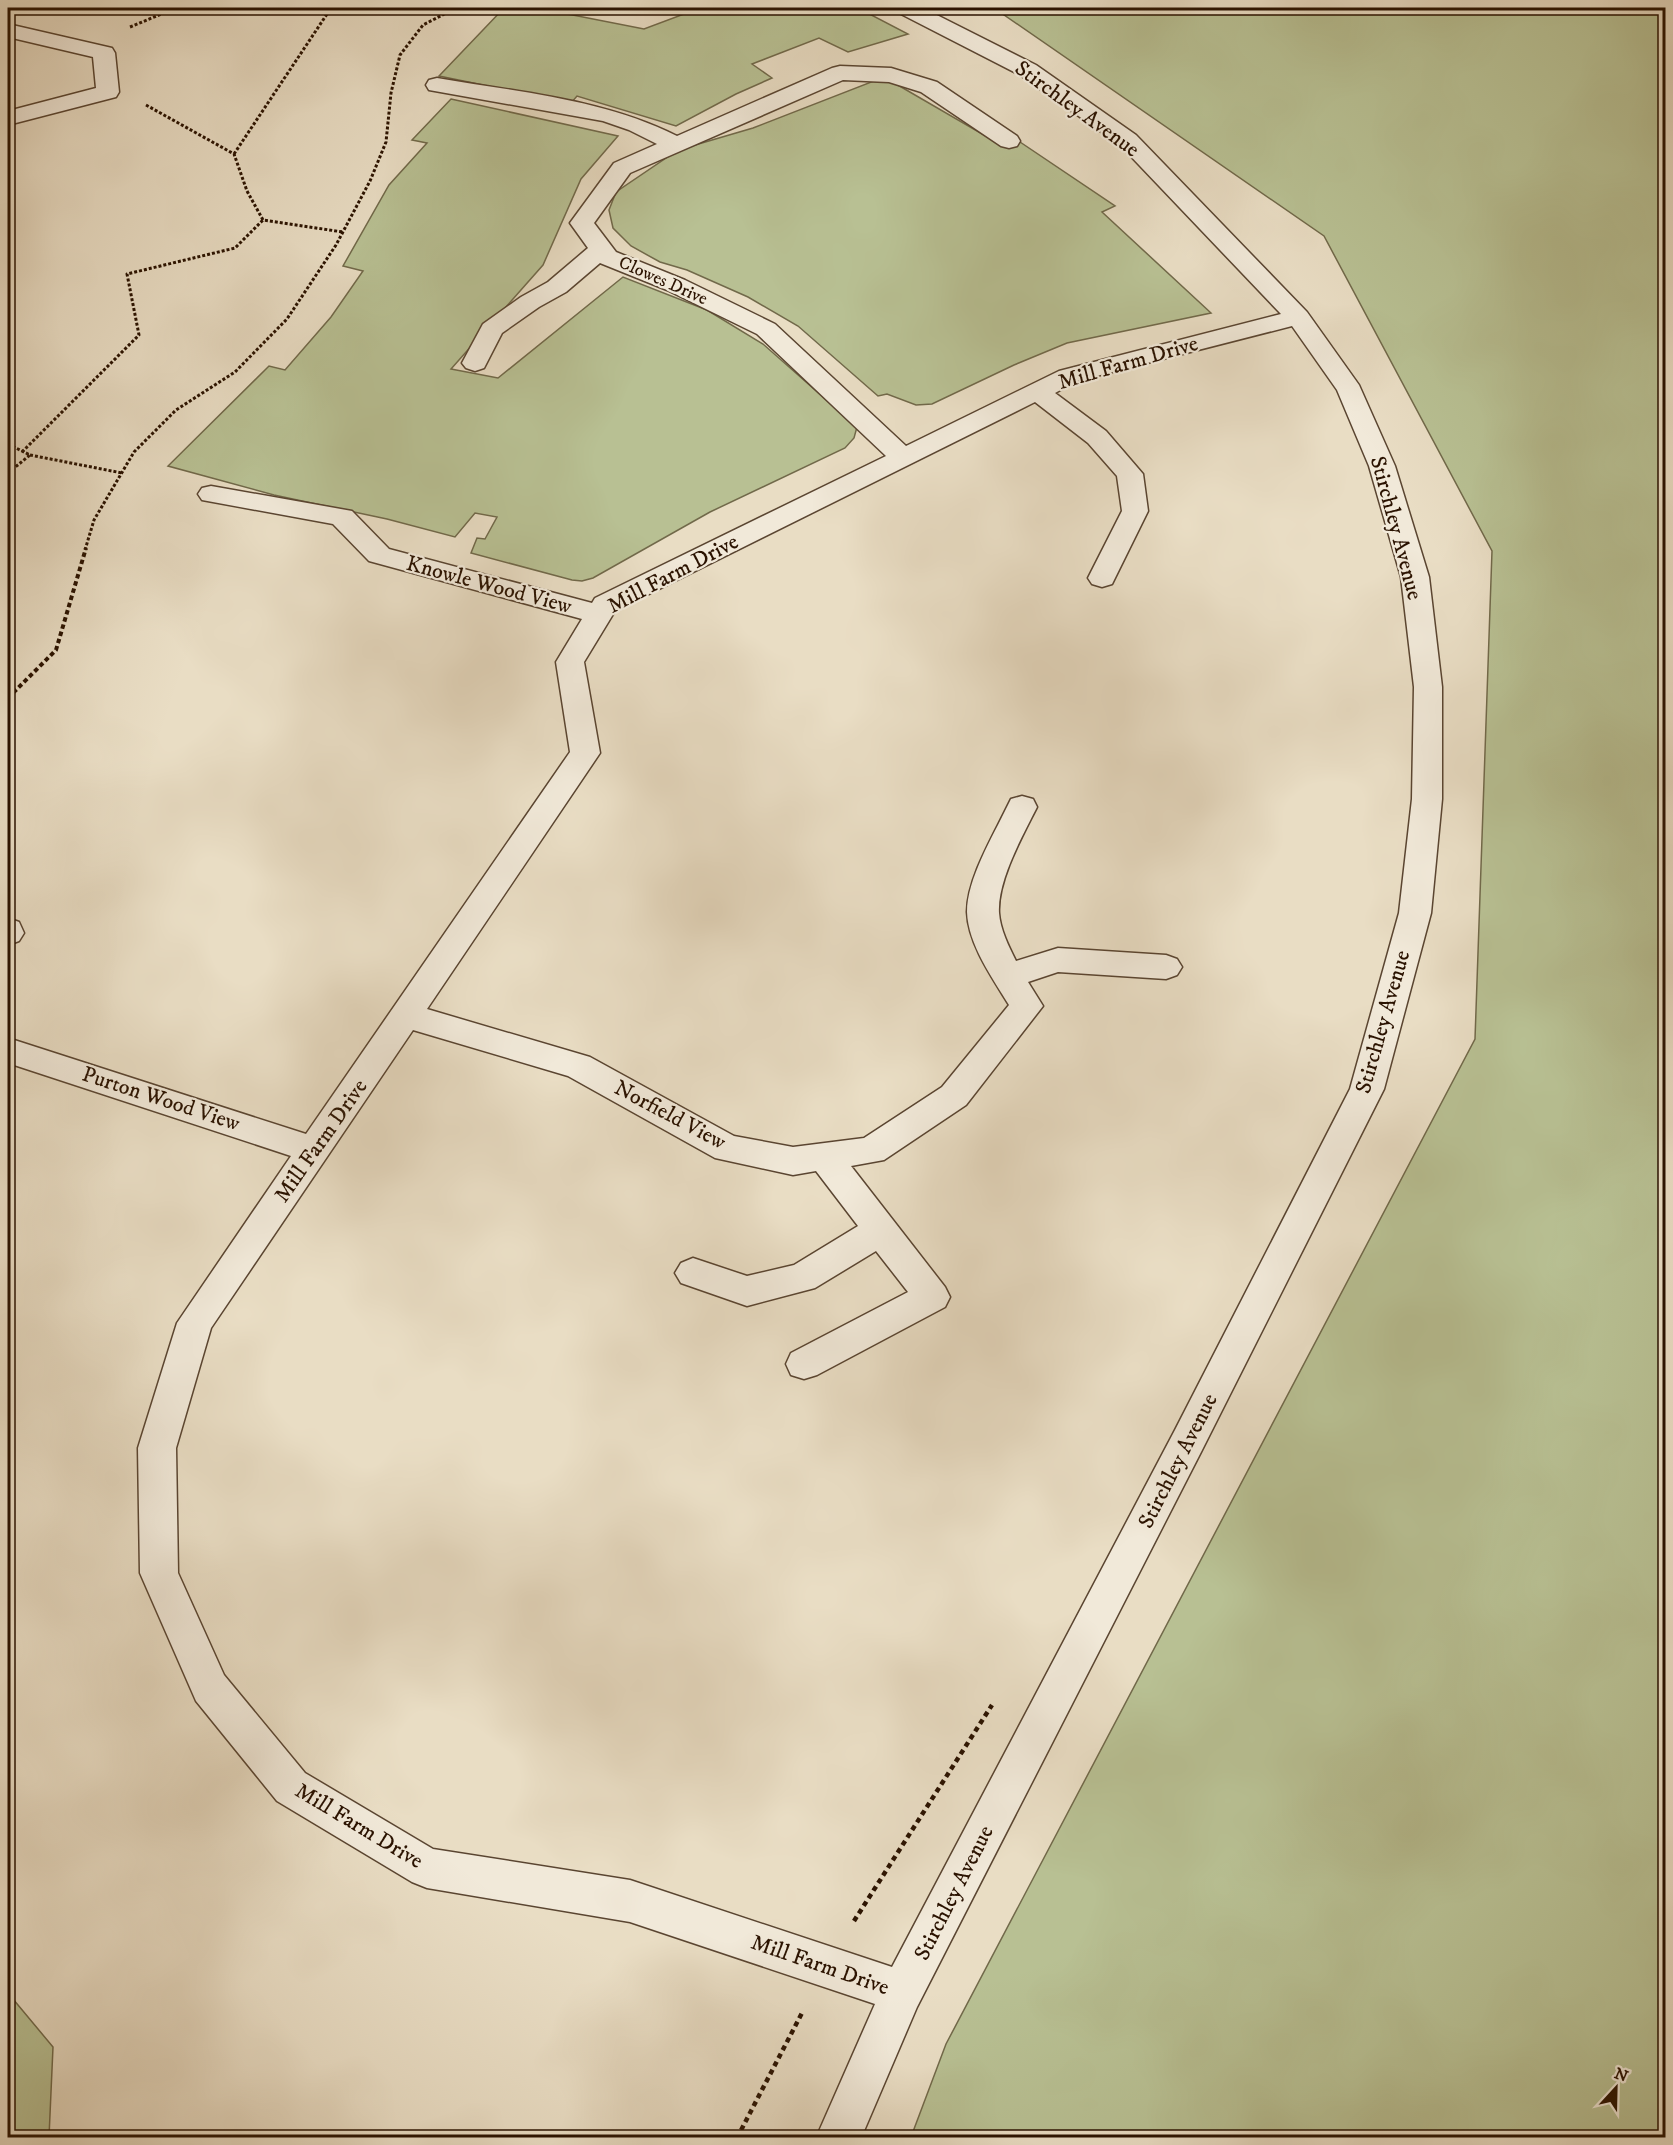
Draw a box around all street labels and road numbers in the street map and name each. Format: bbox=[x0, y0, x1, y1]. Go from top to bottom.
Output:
street label: Stirchley Avenue bbox=[1009, 55, 1145, 163]
street label: Clowes Drive bbox=[615, 252, 711, 310]
street label: Mill Farm Drive bbox=[1055, 330, 1201, 396]
street label: Stirchley Avenue bbox=[1364, 453, 1428, 603]
street label: Mill Farm Drive bbox=[603, 528, 743, 620]
street label: Knowle Wood View bbox=[403, 550, 575, 620]
street label: Stirchley Avenue bbox=[1350, 947, 1416, 1097]
street label: Purton Wood View bbox=[79, 1061, 243, 1137]
street label: Mill Farm Drive bbox=[269, 1074, 373, 1208]
street label: Norfield View bbox=[609, 1074, 731, 1156]
street label: Stirchley Avenue bbox=[1132, 1389, 1224, 1533]
street label: Mill Farm Drive bbox=[290, 1777, 428, 1875]
street label: Stirchley Avenue bbox=[908, 1821, 1000, 1965]
street label: Mill Farm Drive bbox=[747, 1929, 893, 2001]

